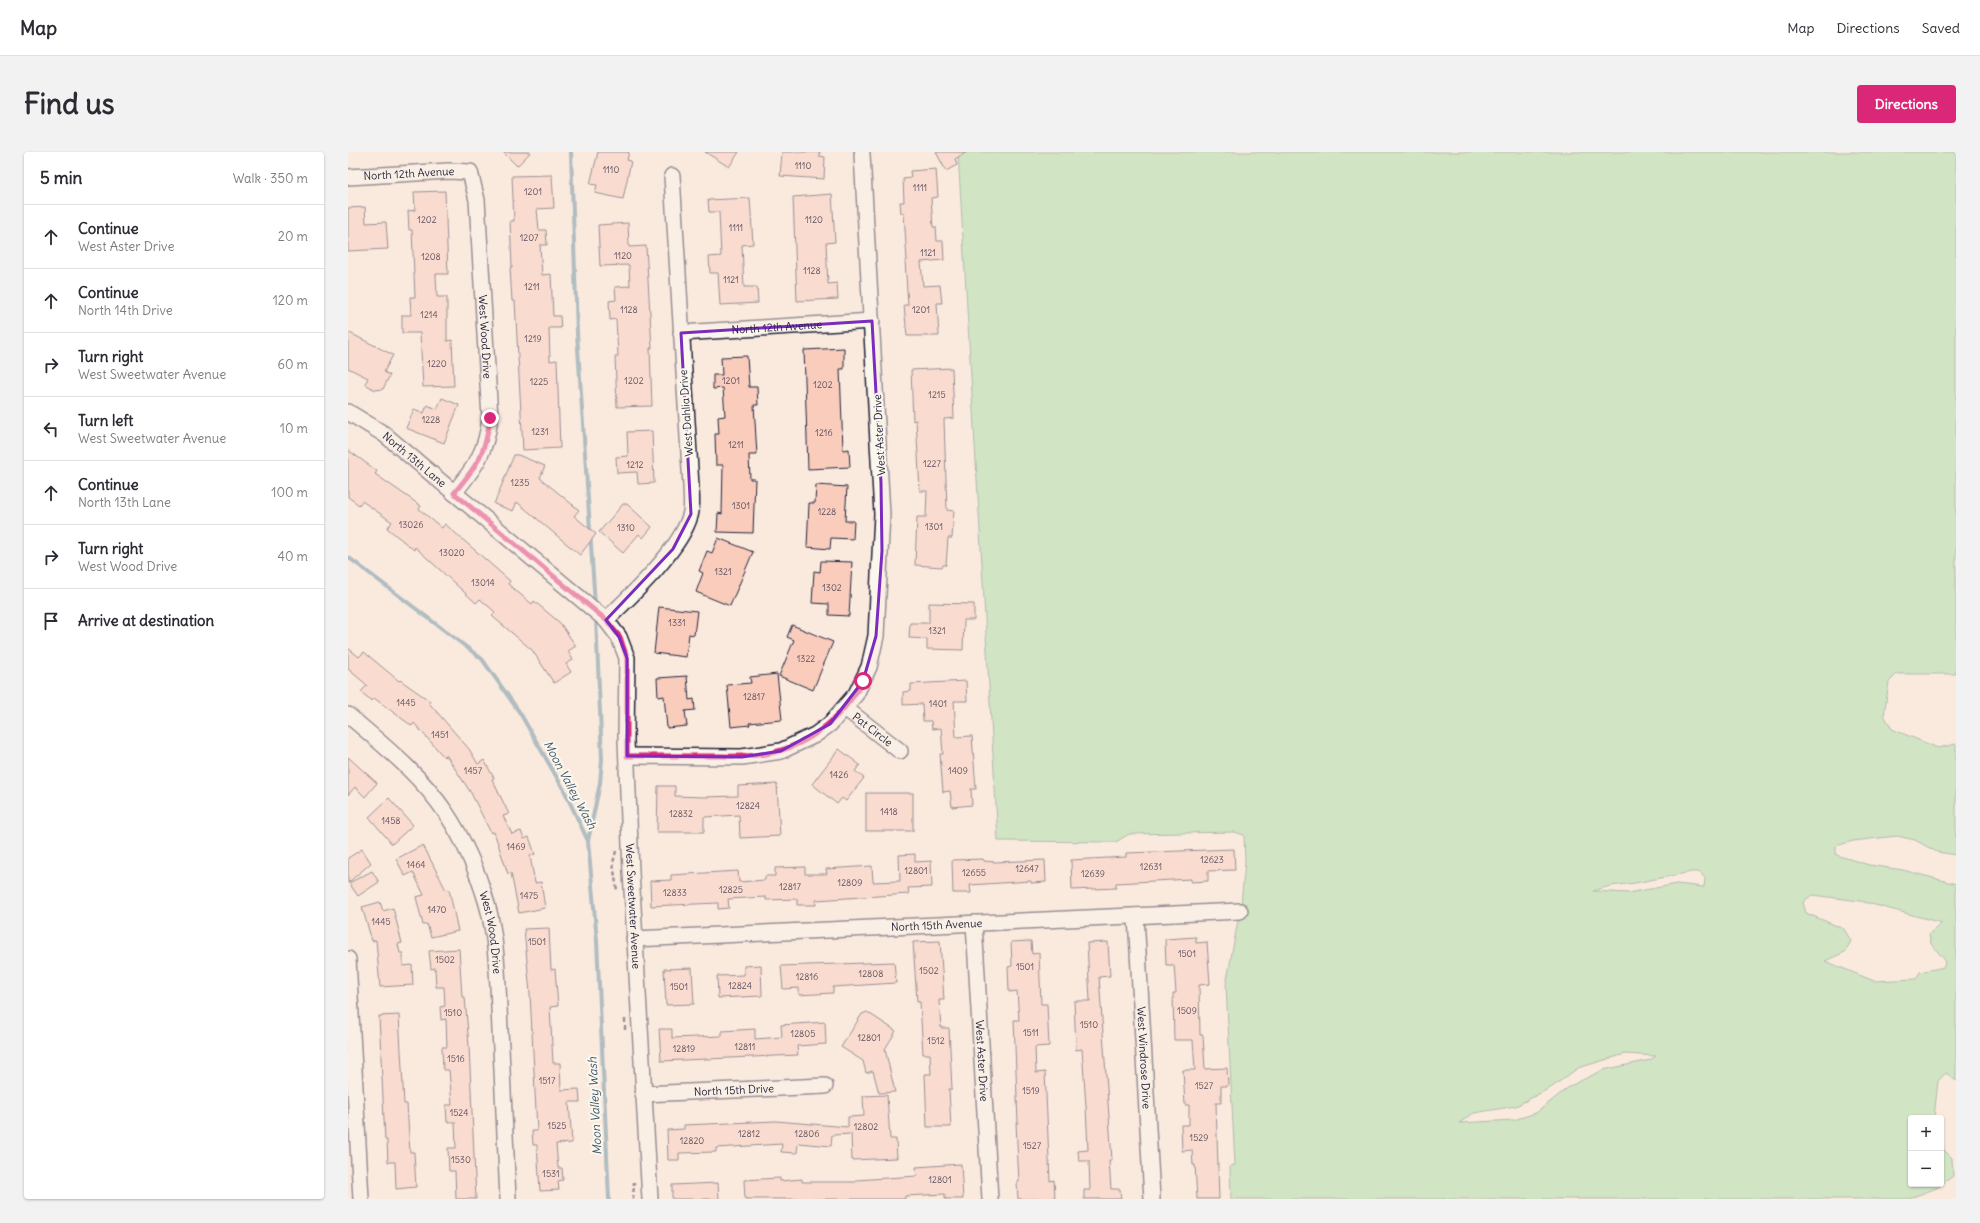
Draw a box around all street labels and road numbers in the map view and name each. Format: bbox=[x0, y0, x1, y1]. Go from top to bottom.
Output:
street label: North 12th Avenue bbox=[363, 164, 455, 183]
street label: West Wood Drive bbox=[476, 294, 495, 379]
street label: North 12th Avenue bbox=[731, 317, 823, 337]
street label: West Dahlia Drive bbox=[676, 369, 696, 457]
street label: West Aster Drive bbox=[870, 394, 888, 476]
street label: North 13th Lane bbox=[380, 429, 449, 490]
street label: Pat Circle bbox=[850, 710, 895, 750]
street label: West Sweetwater Avenue bbox=[623, 843, 644, 969]
street label: West Wood Drive bbox=[476, 889, 504, 974]
street label: North 15th Avenue bbox=[891, 916, 983, 934]
street label: West Windrose Drive bbox=[1134, 1006, 1154, 1109]
street label: West Aster Drive bbox=[973, 1020, 991, 1102]
street label: North 15th Drive bbox=[693, 1081, 774, 1099]

